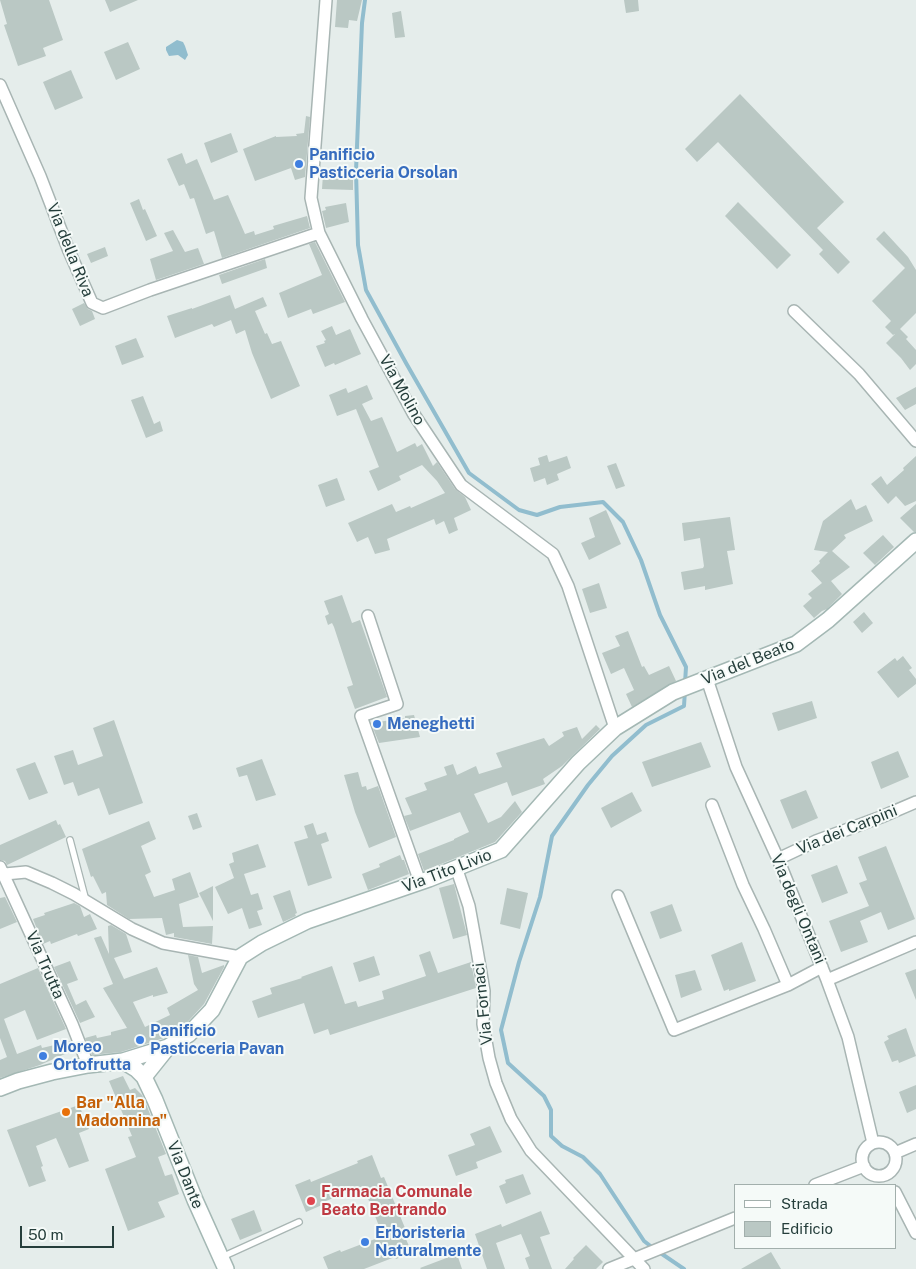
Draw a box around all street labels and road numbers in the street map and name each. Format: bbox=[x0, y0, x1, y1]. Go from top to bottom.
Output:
street label: Via della Riva bbox=[42, 200, 98, 300]
street label: Via Molino bbox=[375, 351, 429, 429]
street label: Via del Beato bbox=[699, 635, 797, 689]
street label: Via dei Carpini bbox=[794, 801, 900, 859]
street label: Via Tito Livio bbox=[400, 845, 494, 897]
street label: Via degli Ontani bbox=[766, 851, 830, 967]
street label: Via Trutta bbox=[22, 928, 68, 1002]
street label: Via Fornaci bbox=[469, 962, 497, 1046]
street label: Via Dante bbox=[163, 1138, 207, 1212]

